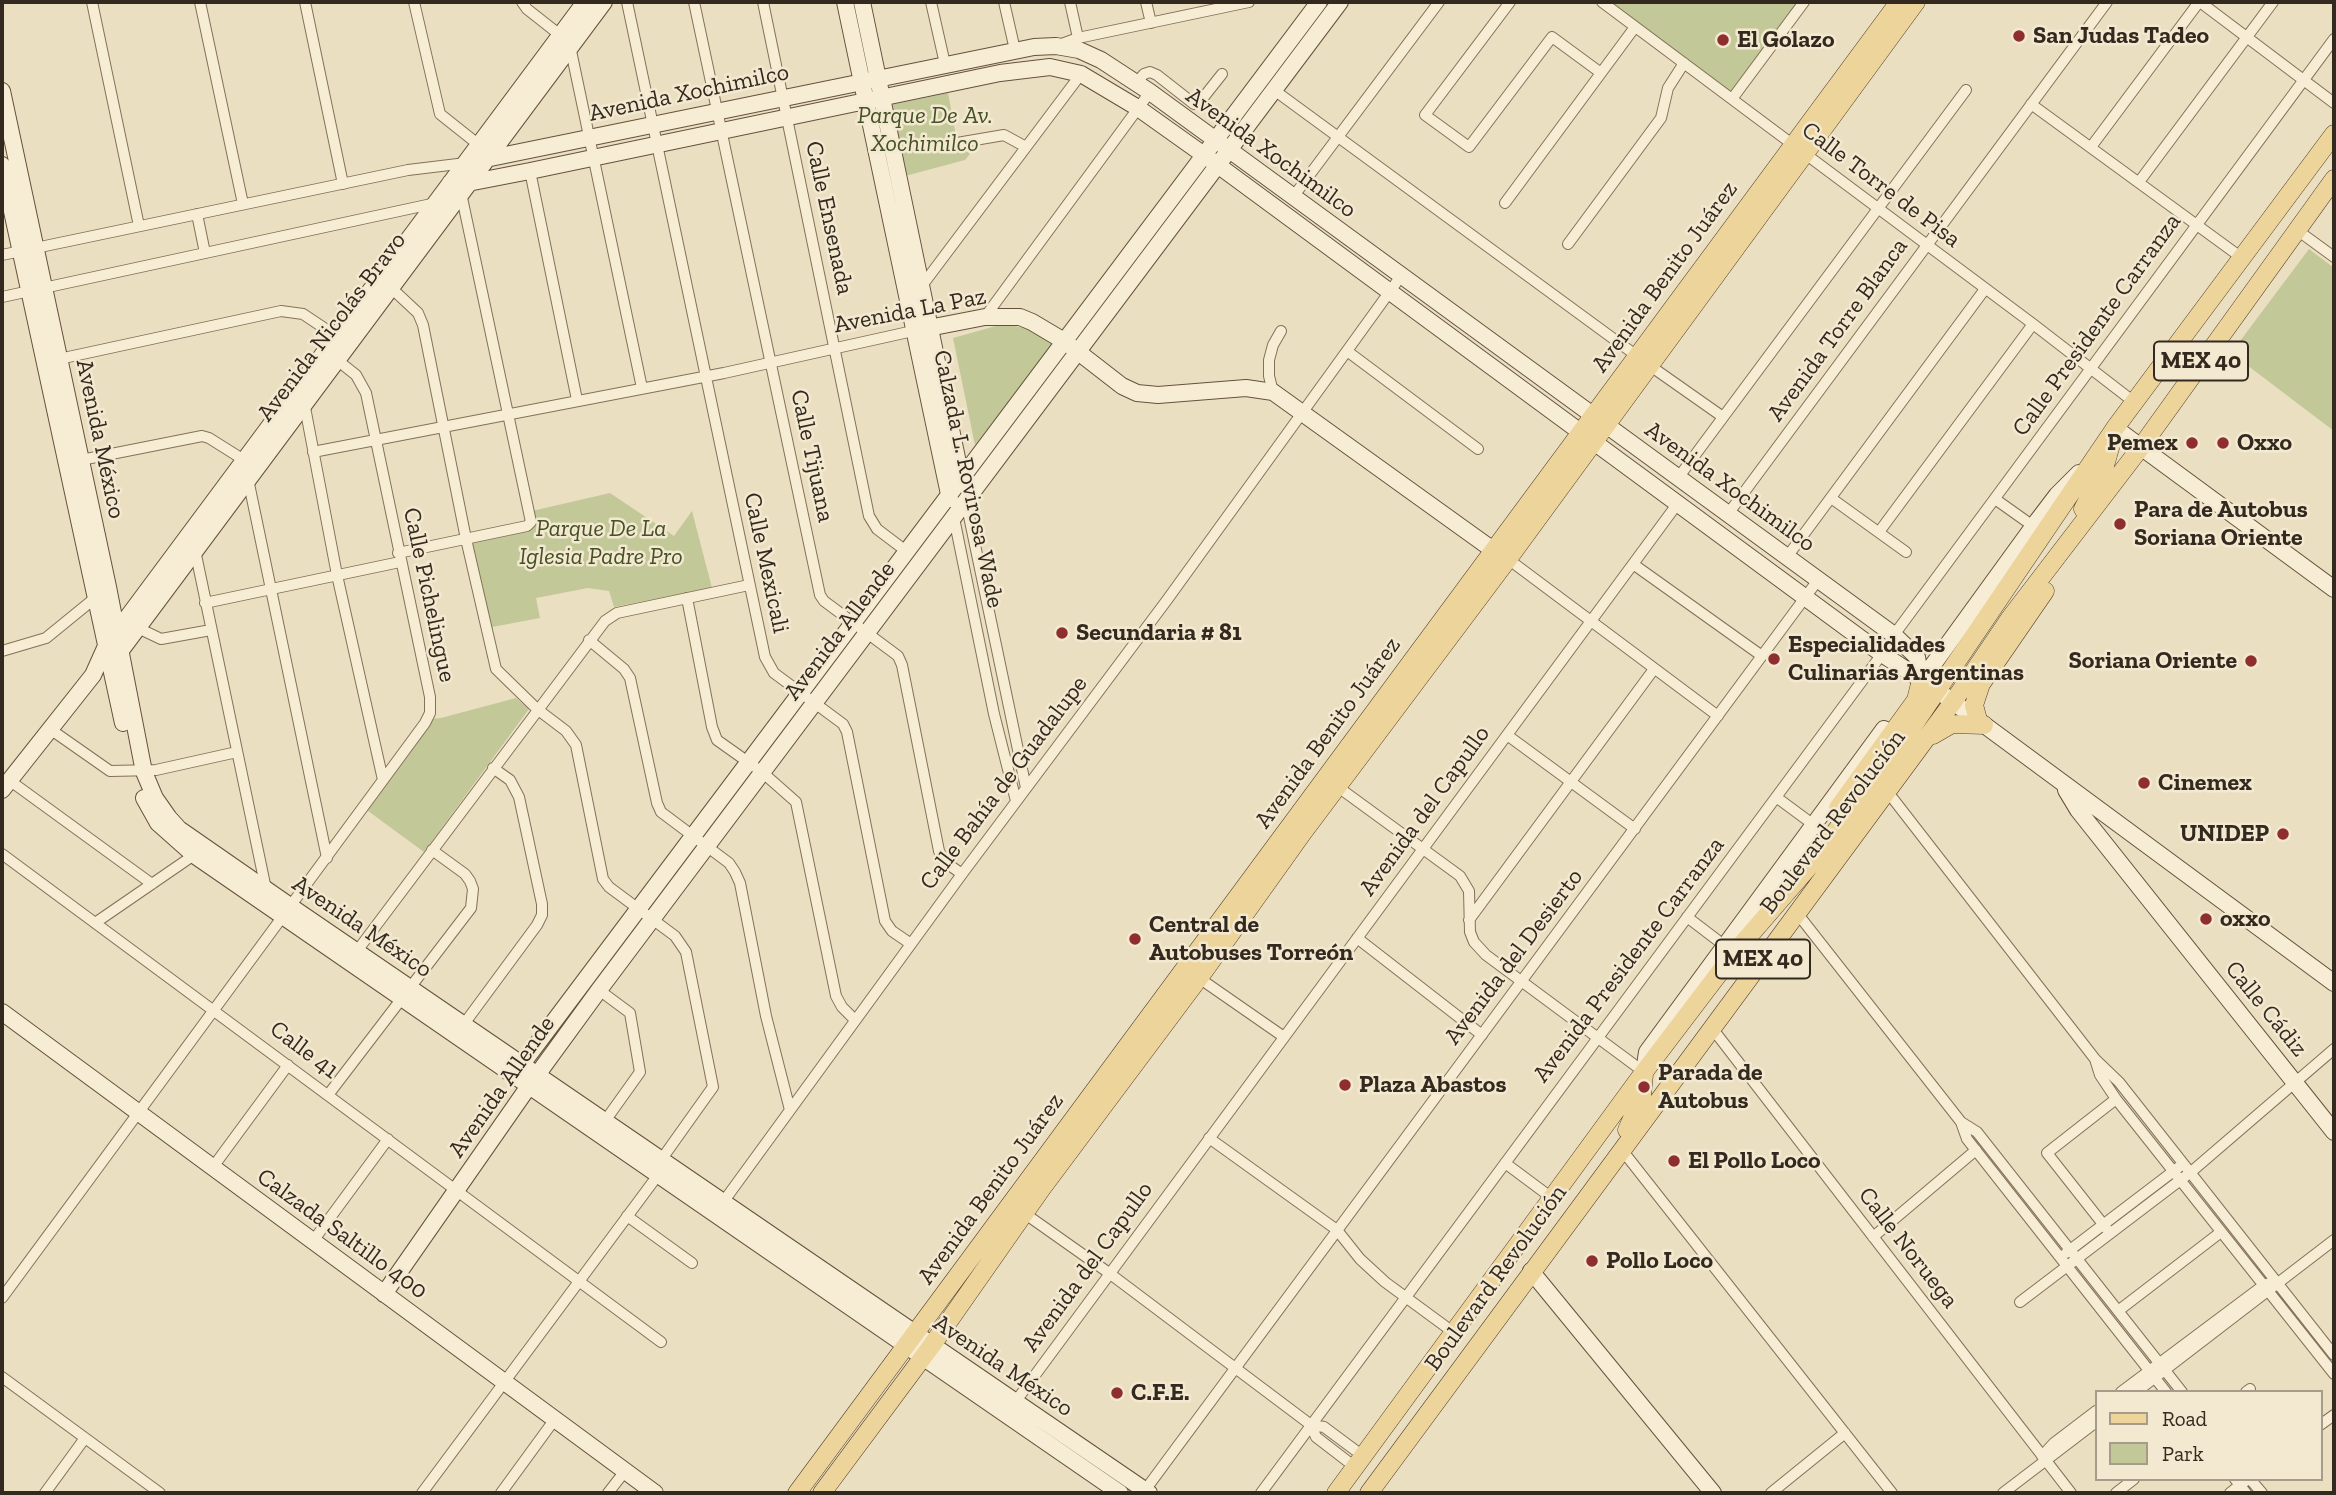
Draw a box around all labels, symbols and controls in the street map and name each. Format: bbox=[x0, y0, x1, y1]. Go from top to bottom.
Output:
place label: San Judas Tadeo bbox=[2033, 22, 2209, 50]
place label: El Golazo bbox=[1737, 26, 1834, 54]
marker: San Judas Tadeo bbox=[2011, 28, 2027, 44]
marker: El Golazo bbox=[1715, 32, 1731, 48]
street label: Avenida Xochimilco bbox=[586, 58, 792, 128]
street label: Avenida Xochimilco bbox=[1180, 82, 1362, 224]
park label: Parque De Av. Xochimilco bbox=[857, 102, 993, 158]
street label: Calle Torre de Pisa bbox=[1796, 116, 1966, 254]
street label: Calle Ensenada bbox=[799, 139, 859, 297]
street label: Avenida Benito Juárez bbox=[1586, 176, 1744, 378]
street label: Calle Presidente Carranza bbox=[2007, 208, 2187, 442]
street label: Avenida Nicolás Bravo bbox=[251, 227, 413, 427]
street label: Avenida Torre Blanca bbox=[1762, 233, 1914, 427]
street label: Avenida La Paz bbox=[831, 282, 989, 340]
road number: MEX 40 bbox=[2154, 342, 2248, 380]
street label: Calzada L. Rovirosa Wade bbox=[927, 348, 1009, 610]
street label: Avenida México bbox=[69, 357, 131, 521]
street label: Calle Tijuana bbox=[784, 387, 840, 525]
street label: Avenida Xochimilco bbox=[1639, 416, 1821, 558]
place label: Pemex bbox=[2107, 429, 2178, 457]
place label: Oxxo bbox=[2237, 429, 2292, 457]
marker: Pemex bbox=[2184, 435, 2200, 451]
marker: Oxxo bbox=[2215, 435, 2231, 451]
street label: Calle Mexicali bbox=[737, 490, 795, 636]
place label: Para de Autobus Soriana Oriente bbox=[2134, 496, 2308, 552]
street label: Calle Pichelingue bbox=[396, 505, 462, 685]
park label: Parque De La Iglesia Padre Pro bbox=[519, 515, 683, 571]
marker: Para de Autobus Soriana Oriente bbox=[2112, 516, 2128, 532]
street label: Avenida Allende bbox=[779, 556, 901, 706]
place label: Secundaria # 81 bbox=[1076, 619, 1242, 647]
marker: Secundaria # 81 bbox=[1054, 625, 1070, 641]
place label: Especialidades Culinarias Argentinas bbox=[1788, 631, 2024, 687]
street label: Avenida Benito Juárez bbox=[1249, 632, 1407, 834]
place label: Soriana Oriente bbox=[2068, 647, 2237, 675]
marker: Especialidades Culinarias Argentinas bbox=[1766, 651, 1782, 667]
marker: Soriana Oriente bbox=[2243, 653, 2259, 669]
street label: Calle Bahía de Guadalupe bbox=[914, 670, 1094, 896]
street label: Avenida del Capullo bbox=[1354, 720, 1496, 902]
street label: Boulevard Revolución bbox=[1754, 724, 1912, 920]
place label: Cinemex bbox=[2158, 769, 2252, 797]
marker: Cinemex bbox=[2136, 775, 2152, 791]
place label: UNIDEP bbox=[2180, 820, 2269, 848]
marker: UNIDEP bbox=[2275, 826, 2291, 842]
street label: Avenida Presidente Carranza bbox=[1527, 832, 1731, 1088]
street label: Avenida del Desierto bbox=[1439, 863, 1589, 1051]
street label: Avenida México bbox=[287, 870, 437, 984]
place label: oxxo bbox=[2220, 905, 2270, 933]
place label: Central de Autobuses Torreón bbox=[1149, 911, 1353, 967]
marker: oxxo bbox=[2198, 911, 2214, 927]
marker: Central de Autobuses Torreón bbox=[1127, 931, 1143, 947]
road number: MEX 40 bbox=[1716, 940, 1810, 978]
street label: Calle Cádiz bbox=[2219, 955, 2313, 1063]
street label: Avenida Allende bbox=[443, 1011, 561, 1163]
street label: Calle 41 bbox=[264, 1015, 344, 1085]
place label: Parada de Autobus bbox=[1658, 1059, 1763, 1115]
place label: Plaza Abastos bbox=[1359, 1071, 1506, 1099]
marker: Plaza Abastos bbox=[1337, 1077, 1353, 1093]
marker: Parada de Autobus bbox=[1636, 1079, 1652, 1095]
street label: Avenida Benito Juárez bbox=[912, 1088, 1070, 1290]
place label: El Pollo Loco bbox=[1688, 1147, 1821, 1175]
marker: El Pollo Loco bbox=[1666, 1153, 1682, 1169]
street label: Calzada Saltillo 400 bbox=[251, 1162, 433, 1306]
street label: Avenida del Capullo bbox=[1017, 1176, 1159, 1358]
street label: Boulevard Revolución bbox=[1419, 1179, 1573, 1377]
street label: Calle Noruega bbox=[1852, 1182, 1964, 1314]
place label: Pollo Loco bbox=[1606, 1247, 1713, 1275]
marker: Pollo Loco bbox=[1584, 1253, 1600, 1269]
street label: Avenida México bbox=[928, 1309, 1078, 1423]
place label: C.F.E. bbox=[1131, 1379, 1189, 1407]
marker: C.F.E. bbox=[1109, 1385, 1125, 1401]
legend bbox=[2094, 1390, 2322, 1481]
text: Road bbox=[2162, 1406, 2207, 1431]
text: Park bbox=[2162, 1441, 2204, 1466]

